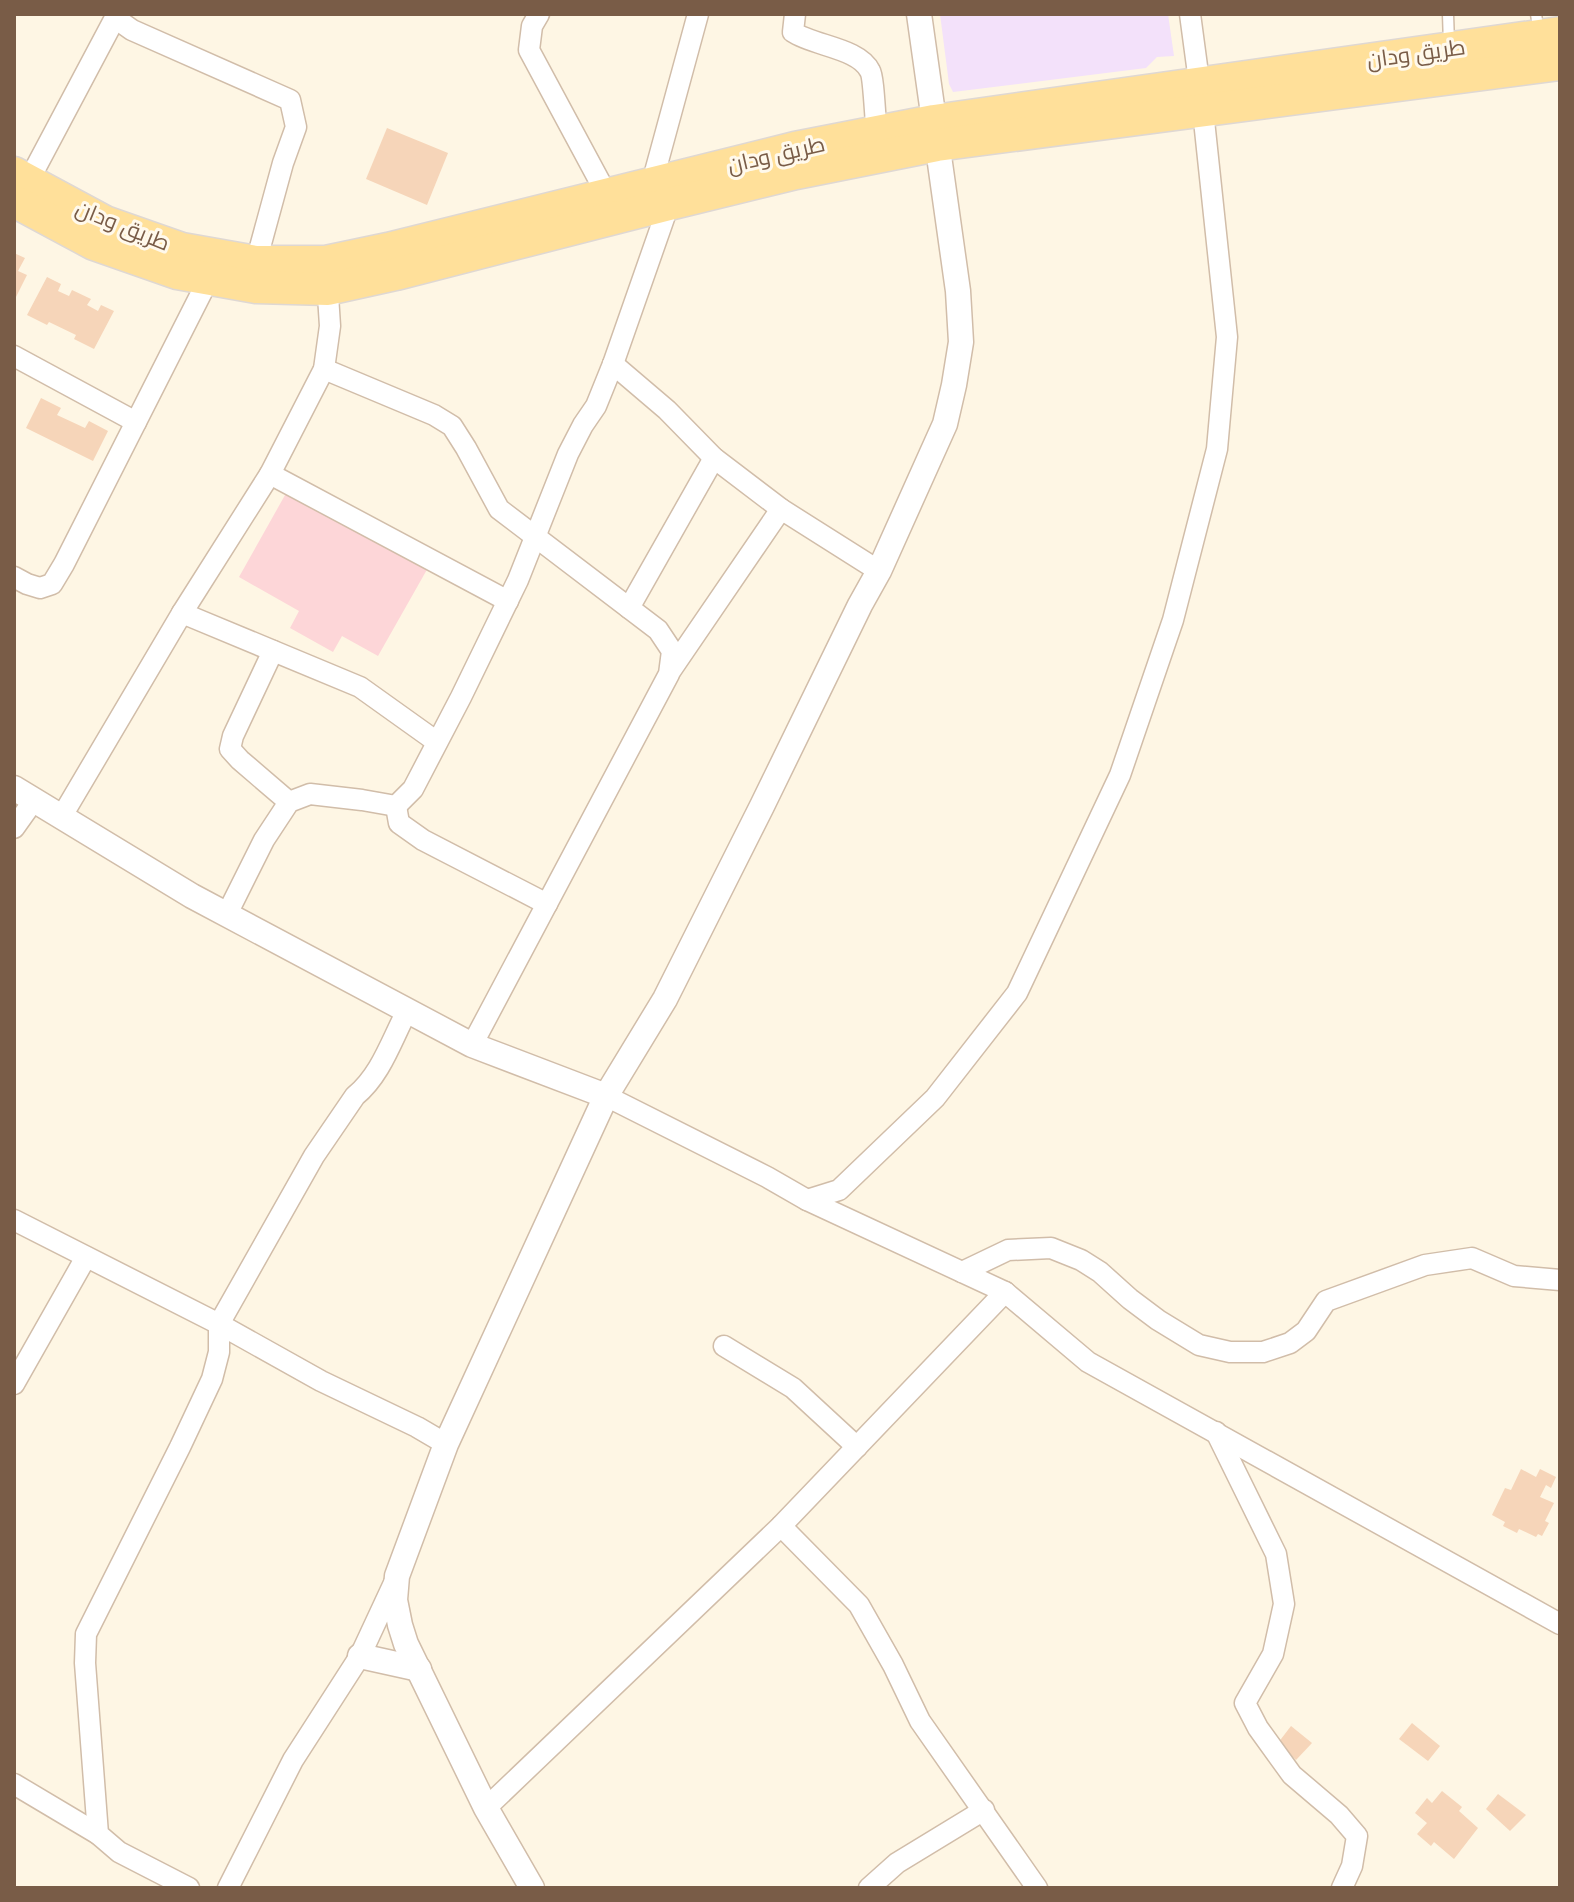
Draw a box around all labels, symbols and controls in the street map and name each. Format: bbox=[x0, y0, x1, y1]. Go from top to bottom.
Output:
street label: طريق ودان bbox=[1365, 33, 1467, 74]
street label: طريق ودان bbox=[725, 130, 827, 179]
street label: طريق ودان bbox=[72, 194, 174, 257]

